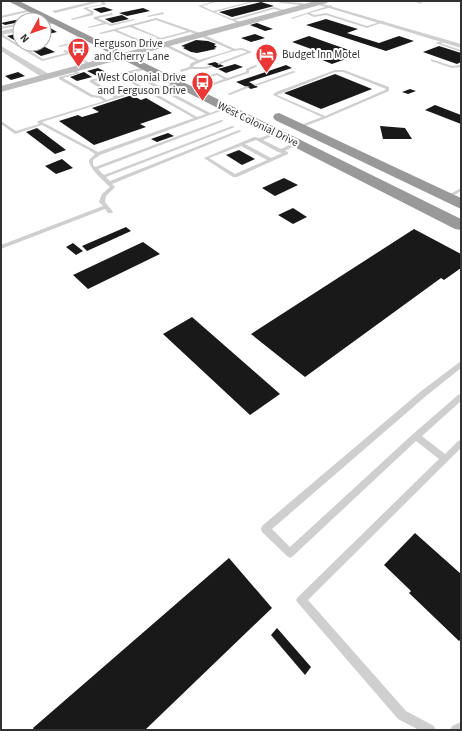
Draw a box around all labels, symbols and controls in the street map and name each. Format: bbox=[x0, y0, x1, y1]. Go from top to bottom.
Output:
north arrow bbox=[12, 12, 52, 52]
text: N bbox=[17, 30, 33, 46]
bus stop icon: Ferguson Drive and Cherry Lane bbox=[66, 36, 92, 69]
place label: Ferguson Drive and Cherry Lane bbox=[94, 36, 170, 64]
hotel icon: Budget Inn Motel bbox=[253, 41, 279, 74]
place label: Budget Inn Motel bbox=[282, 47, 360, 62]
place label: West Colonial Drive and Ferguson Drive bbox=[97, 70, 187, 98]
bus stop icon: West Colonial Drive and Ferguson Drive bbox=[189, 70, 215, 103]
street label: West Colonial Drive bbox=[215, 98, 302, 150]

